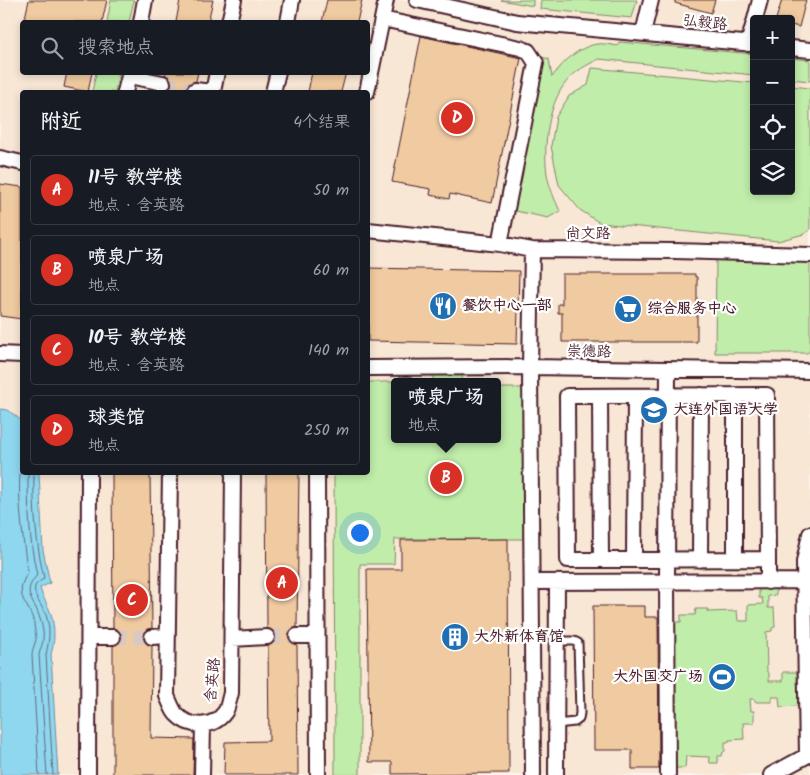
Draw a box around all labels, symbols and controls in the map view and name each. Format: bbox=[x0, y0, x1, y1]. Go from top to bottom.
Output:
street label: 弘毅路 bbox=[681, 9, 729, 37]
map controls bbox=[750, 15, 795, 195]
button: + bbox=[750, 15, 795, 60]
search box bbox=[20, 20, 370, 75]
text: 搜索地点 bbox=[78, 33, 154, 63]
icon: search bbox=[38, 34, 66, 62]
button: − bbox=[750, 60, 795, 105]
pin: D bbox=[441, 99, 473, 137]
button: locate bbox=[750, 105, 795, 150]
text: 附近 bbox=[40, 106, 82, 139]
text: 4个结果 bbox=[293, 110, 350, 135]
button: layers bbox=[750, 150, 795, 195]
text: 11号 教学楼 bbox=[88, 163, 183, 193]
text: A bbox=[52, 178, 62, 203]
text: 50 m bbox=[313, 178, 349, 203]
text: 地点 · 含英路 bbox=[88, 193, 185, 218]
street label: 尚文路 bbox=[565, 222, 611, 246]
text: 喷泉广场 bbox=[88, 243, 164, 273]
text: B bbox=[52, 258, 62, 283]
text: 60 m bbox=[313, 258, 349, 283]
text: 地点 bbox=[88, 273, 120, 298]
restaurant icon: 餐饮中心一部 bbox=[428, 291, 458, 321]
place label: 餐饮中心一部 bbox=[462, 294, 552, 318]
supermarket icon: 综合服务中心 bbox=[613, 294, 643, 324]
place label: 综合服务中心 bbox=[647, 297, 737, 321]
text: 10号 教学楼 bbox=[88, 323, 187, 353]
text: C bbox=[52, 338, 62, 363]
text: 140 m bbox=[308, 338, 349, 363]
street label: 崇德路 bbox=[566, 340, 612, 364]
text: 地点 · 含英路 bbox=[88, 353, 185, 378]
popup bbox=[391, 378, 501, 443]
text: 喷泉广场 bbox=[408, 383, 484, 413]
school or university icon: 大连外国语大学 bbox=[639, 395, 669, 425]
place label: 大连外国语大学 bbox=[673, 398, 778, 422]
text: 球类馆 bbox=[88, 403, 145, 433]
text: 地点 bbox=[408, 413, 440, 438]
text: D bbox=[52, 418, 62, 443]
text: 250 m bbox=[304, 418, 349, 443]
text: 地点 bbox=[88, 433, 120, 458]
pin: B bbox=[430, 459, 462, 497]
your location bbox=[347, 520, 373, 546]
pin: A bbox=[266, 564, 298, 602]
pin: C bbox=[116, 581, 148, 619]
building icon: 大外新体育馆 bbox=[440, 622, 470, 652]
place label: 大外新体育馆 bbox=[474, 625, 564, 649]
street label: 含英路 bbox=[199, 656, 227, 704]
sports icon: 大外国交广场 bbox=[707, 662, 737, 692]
place label: 大外国交广场 bbox=[613, 665, 703, 689]

